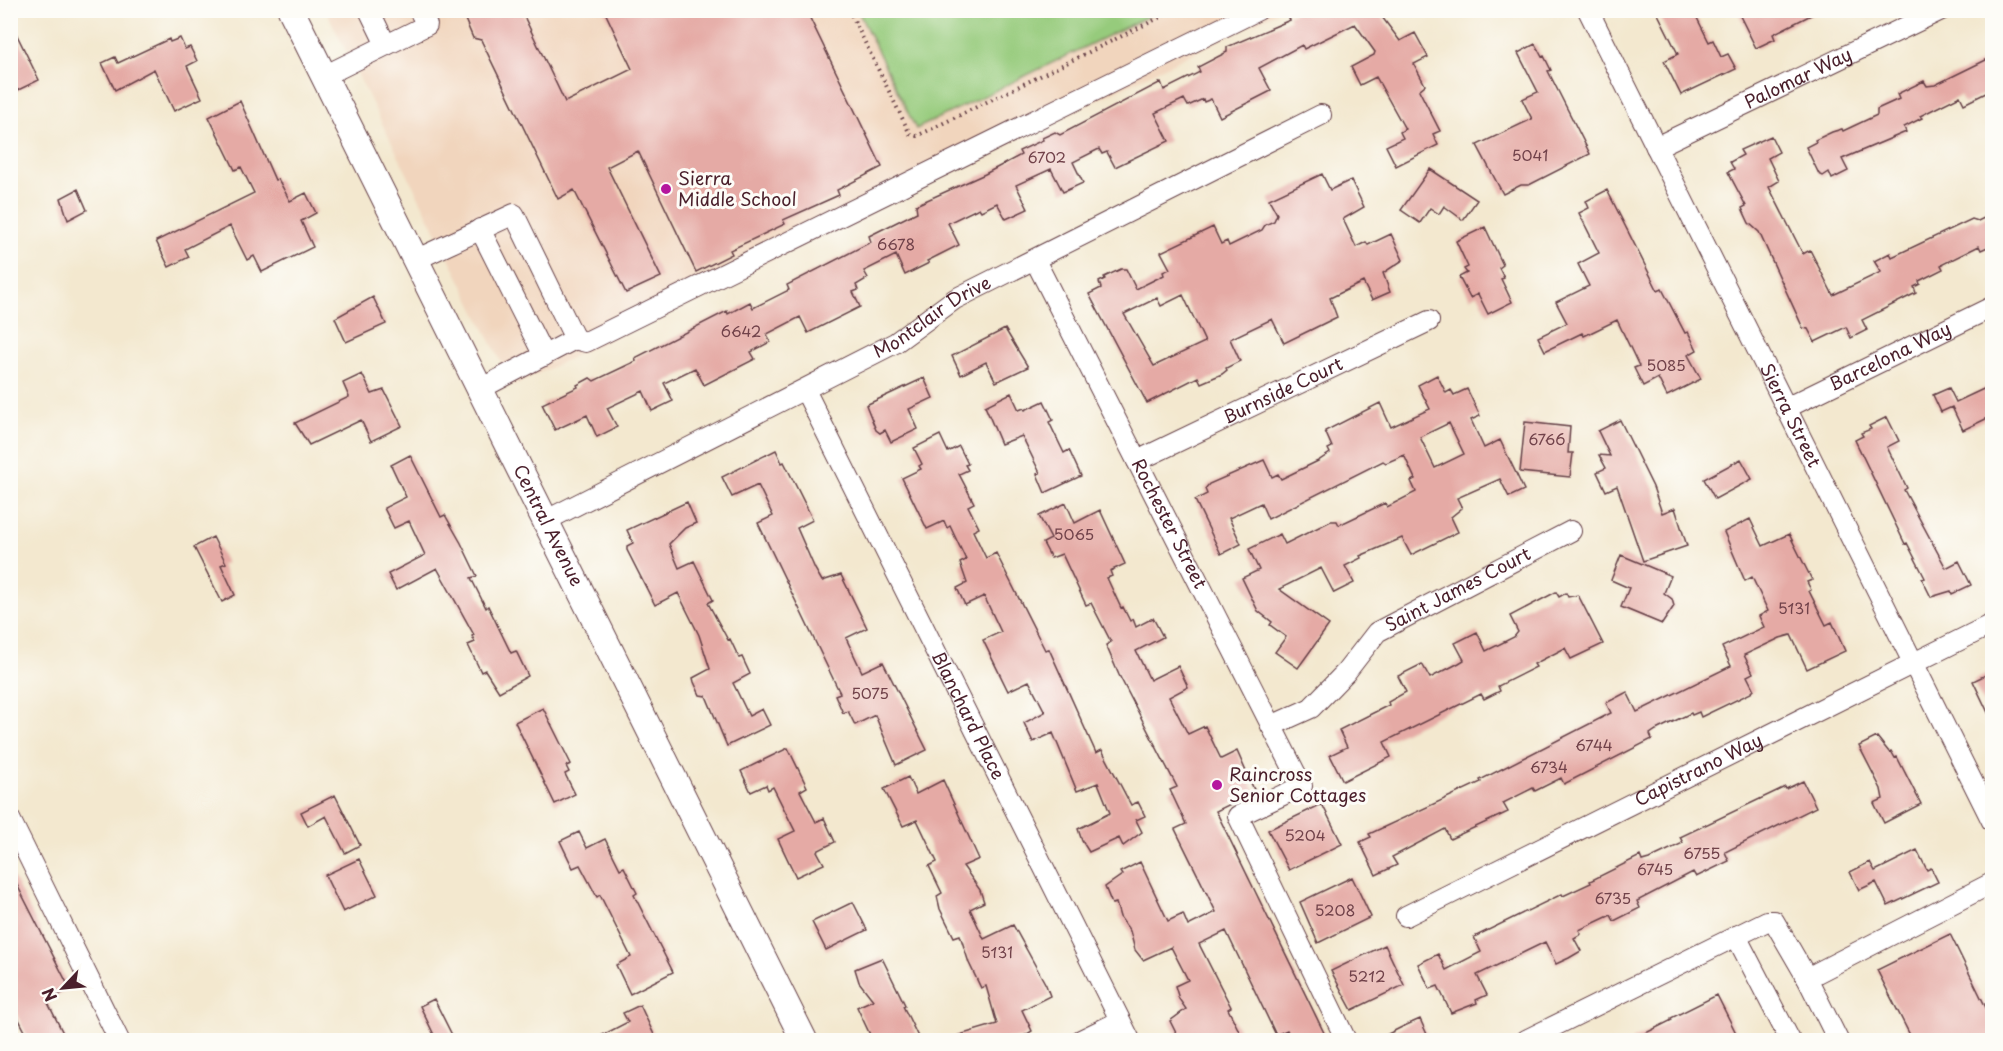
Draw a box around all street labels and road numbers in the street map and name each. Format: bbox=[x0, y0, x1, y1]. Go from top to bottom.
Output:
street label: Palomar Way bbox=[1740, 40, 1856, 115]
street label: Montclair Drive bbox=[868, 268, 995, 364]
street label: Barcelona Way bbox=[1824, 314, 1955, 397]
street label: Burnside Court bbox=[1218, 349, 1347, 430]
street label: Sierra Street bbox=[1754, 358, 1829, 472]
street label: Rochester Street bbox=[1126, 453, 1215, 593]
street label: Central Avenue bbox=[507, 459, 591, 591]
street label: Saint James Court bbox=[1380, 539, 1535, 638]
street label: Blanchard Place bbox=[926, 646, 1013, 784]
street label: Capistrano Way bbox=[1629, 726, 1767, 812]

